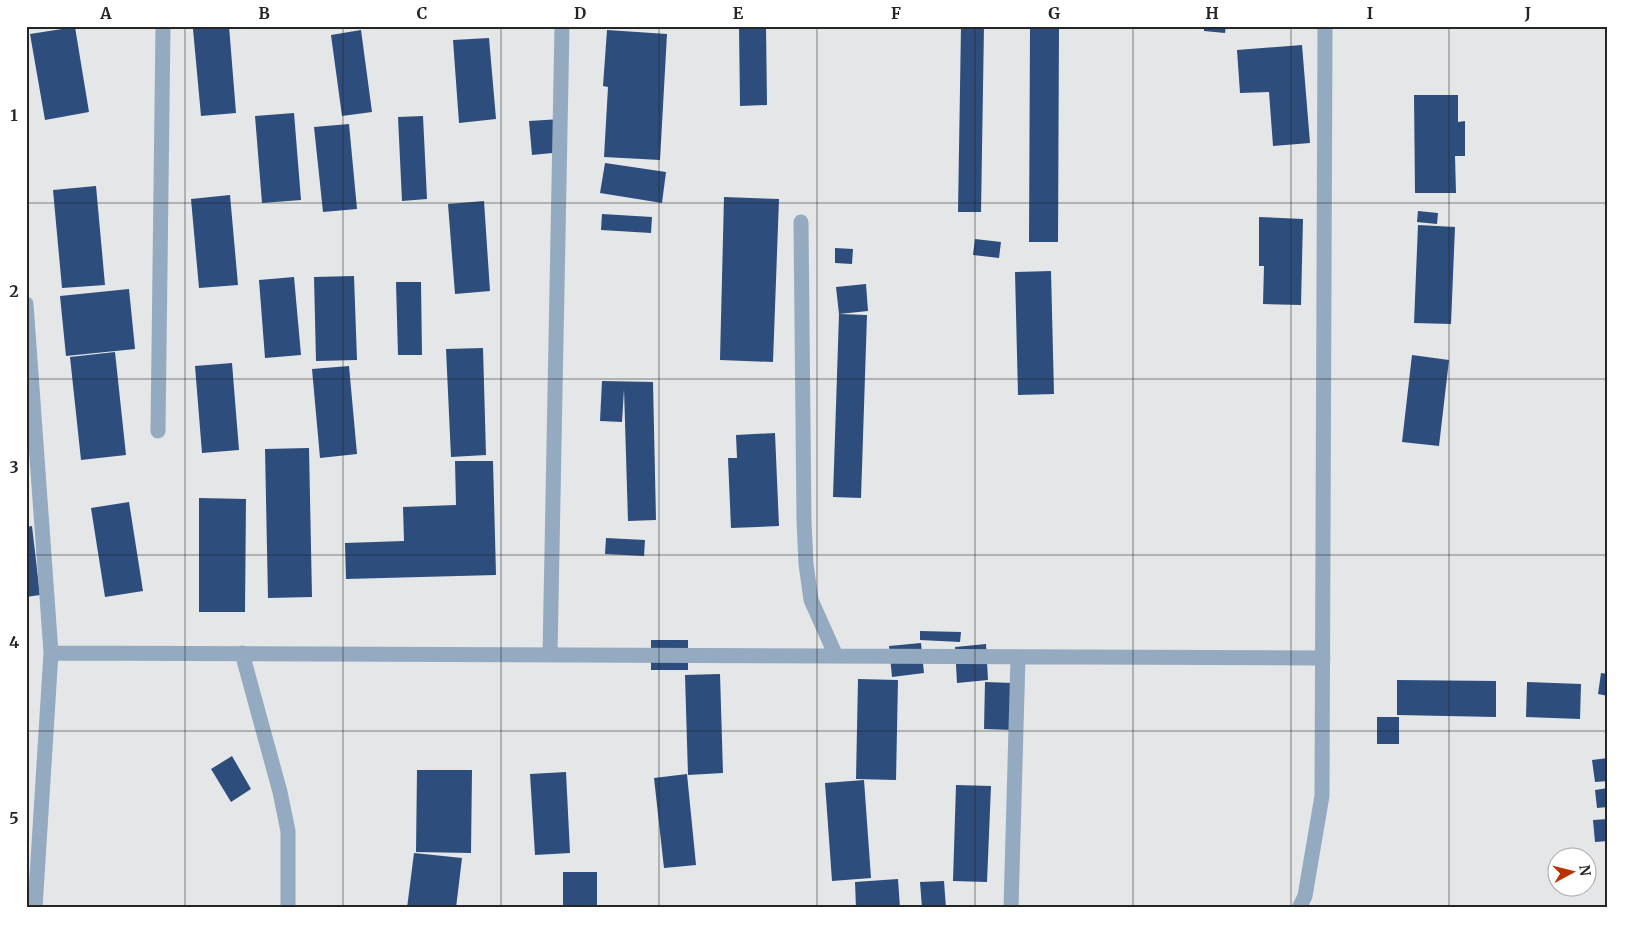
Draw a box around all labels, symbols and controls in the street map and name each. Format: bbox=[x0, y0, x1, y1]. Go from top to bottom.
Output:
text: A bbox=[99, 3, 112, 23]
text: B bbox=[258, 3, 270, 23]
text: C bbox=[417, 3, 427, 23]
text: D bbox=[574, 3, 586, 23]
text: E bbox=[733, 3, 744, 23]
text: F bbox=[891, 3, 901, 23]
text: G bbox=[1048, 3, 1060, 23]
text: H bbox=[1205, 3, 1219, 23]
text: I bbox=[1367, 3, 1373, 23]
text: J bbox=[1524, 3, 1531, 23]
text: 1 bbox=[10, 105, 18, 125]
text: 2 bbox=[9, 281, 19, 301]
text: 3 bbox=[9, 457, 19, 477]
text: 4 bbox=[9, 632, 19, 652]
text: 5 bbox=[9, 808, 19, 828]
north arrow bbox=[1546, 846, 1596, 896]
text: N bbox=[1575, 864, 1595, 877]

